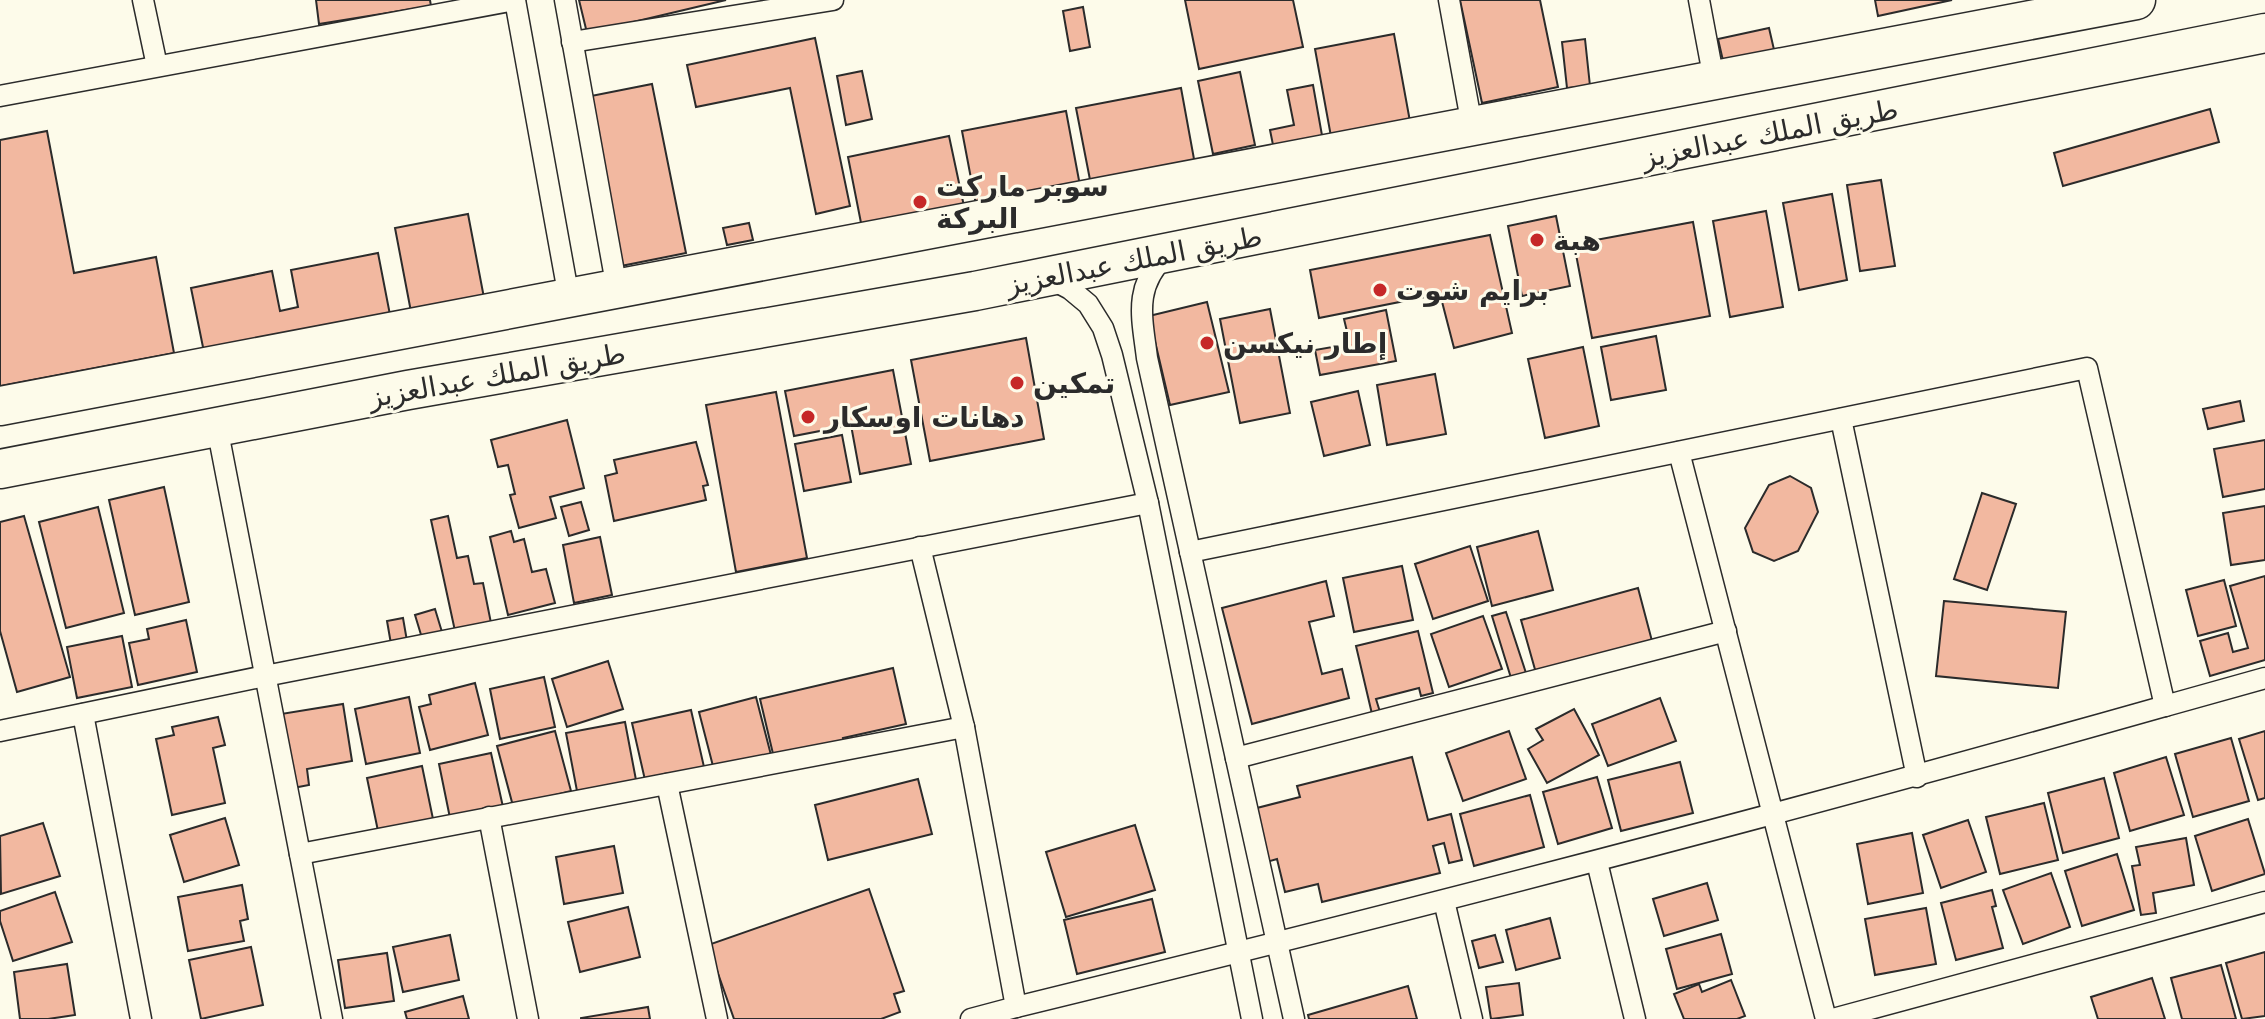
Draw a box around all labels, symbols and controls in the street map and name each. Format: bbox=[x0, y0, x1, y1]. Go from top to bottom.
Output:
street label: طريق الملك عبدالعزيز bbox=[1637, 92, 1901, 175]
place label: سوبر ماركت البركة bbox=[936, 170, 1109, 235]
marker: سوبر ماركت البركة bbox=[911, 193, 929, 211]
street label: طريق الملك عبدالعزيز bbox=[1001, 219, 1265, 302]
place label: هبة bbox=[1553, 224, 1601, 257]
marker: هبة bbox=[1528, 231, 1546, 249]
place label: برايم شوت bbox=[1396, 274, 1549, 307]
marker: برايم شوت bbox=[1371, 281, 1389, 299]
place label: إطار نيكسن bbox=[1223, 327, 1387, 361]
marker: إطار نيكسن bbox=[1198, 334, 1216, 352]
street label: طريق الملك عبدالعزيز bbox=[364, 337, 628, 415]
place label: تمكين bbox=[1033, 367, 1115, 400]
marker: تمكين bbox=[1008, 374, 1026, 392]
place label: دهانات اوسكار bbox=[822, 401, 1025, 434]
marker: دهانات اوسكار bbox=[799, 408, 817, 426]

